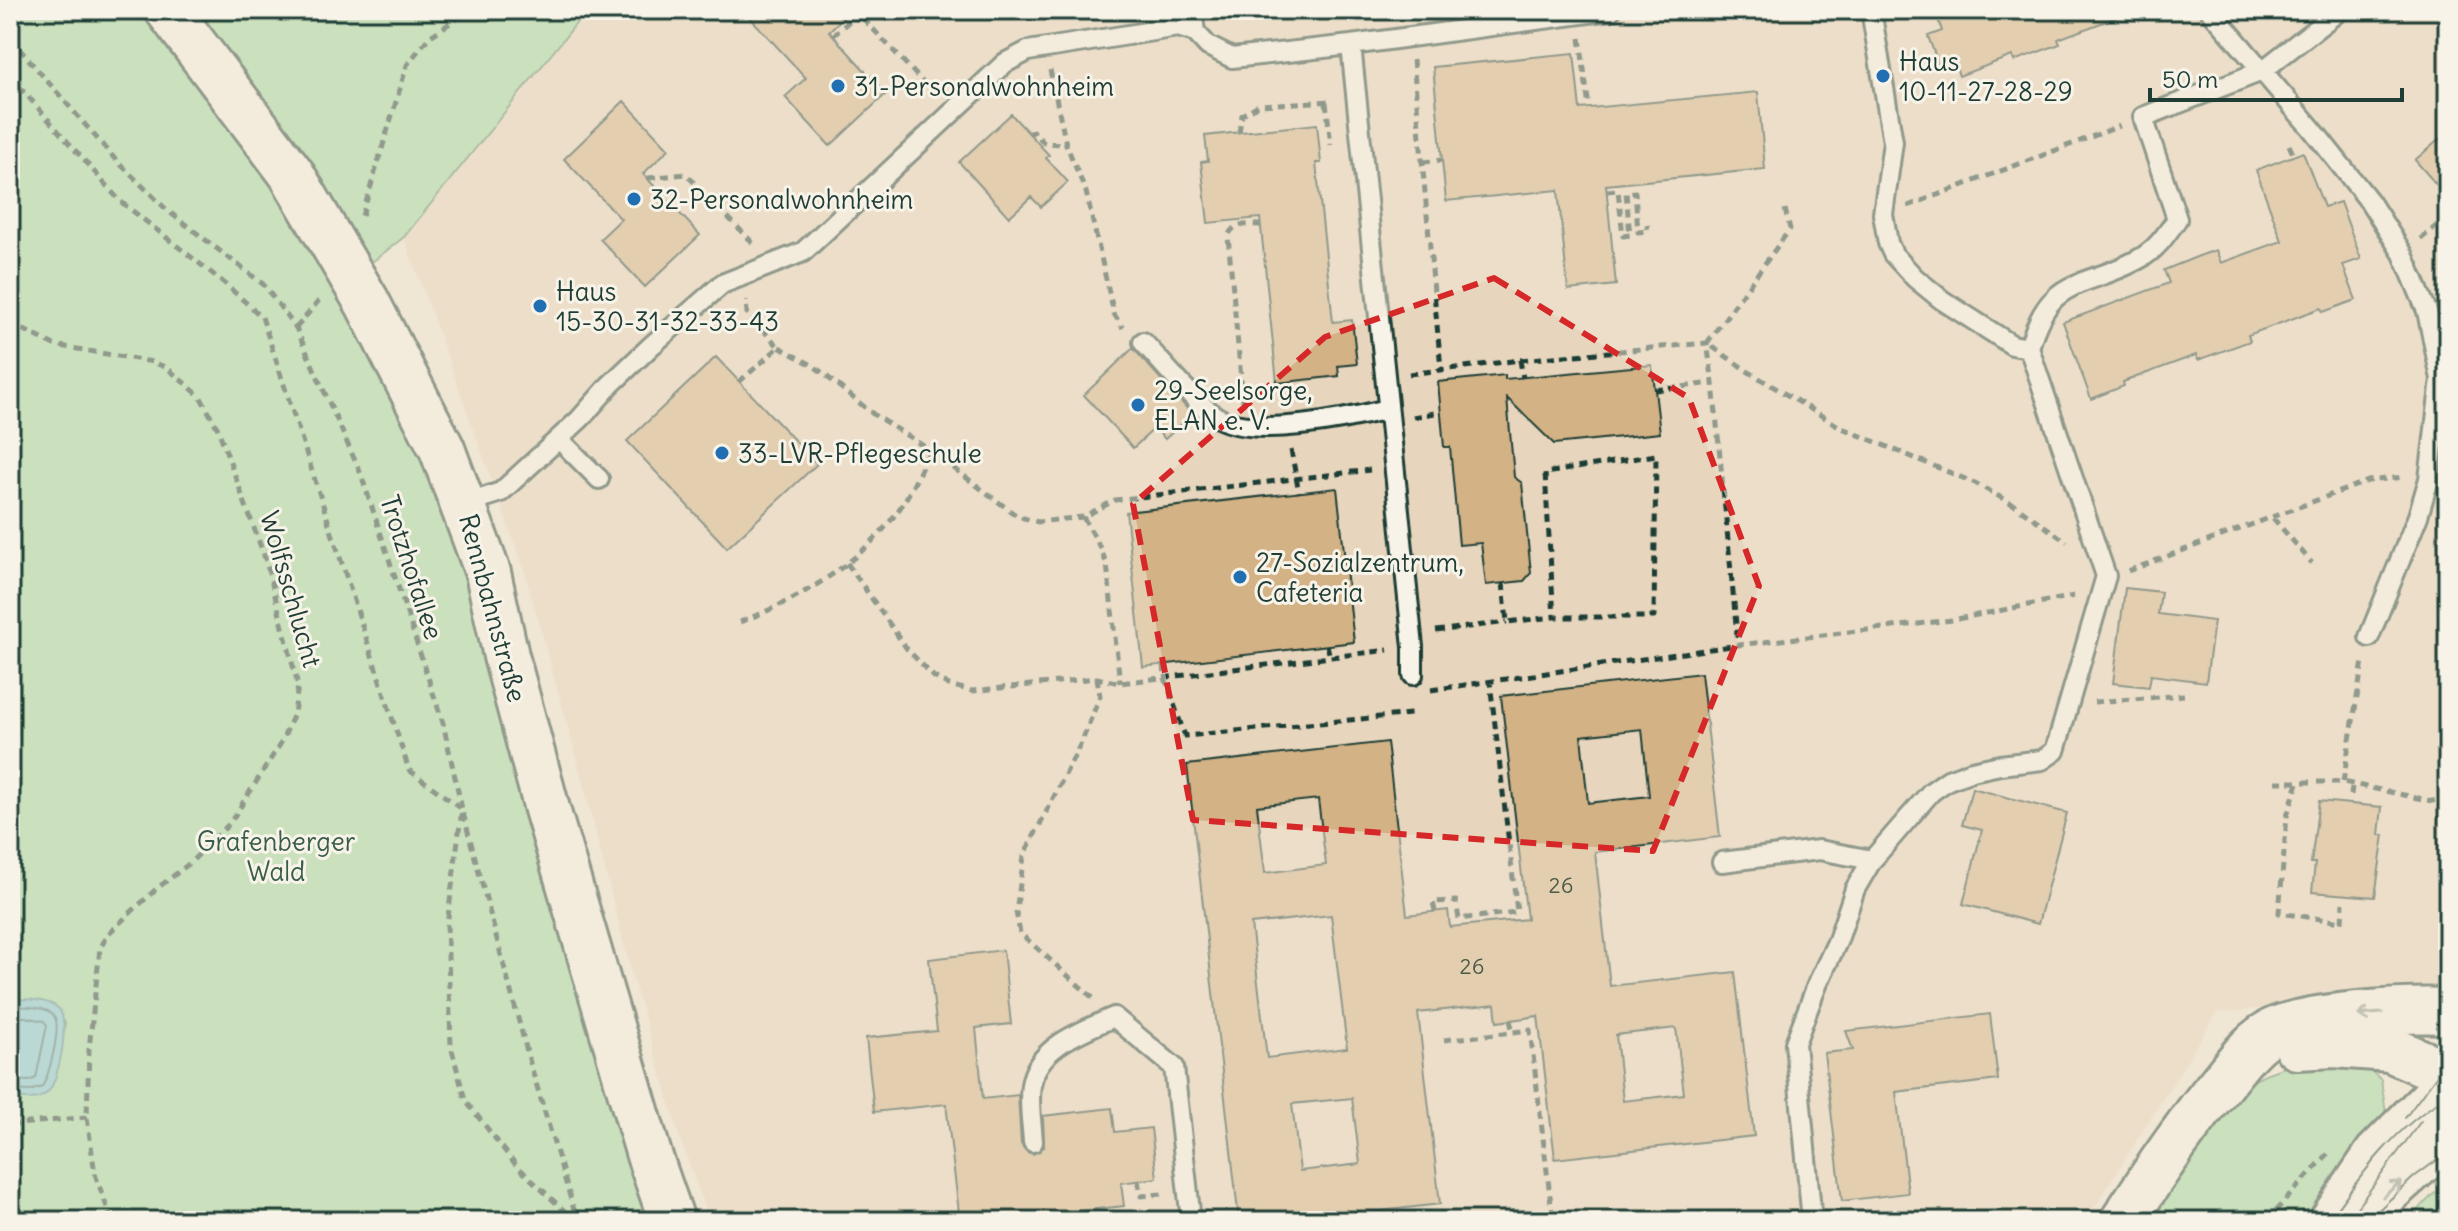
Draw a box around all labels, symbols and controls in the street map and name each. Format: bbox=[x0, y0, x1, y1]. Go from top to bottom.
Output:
place label: Haus 10-11-27-28-29 bbox=[1899, 45, 2073, 108]
scale bar bbox=[2150, 52, 2402, 102]
text: 50 m bbox=[2162, 64, 2218, 94]
marker: Haus 10-11-27-28-29 bbox=[1874, 67, 1892, 85]
place label: 31-Personalwohnheim bbox=[854, 70, 1114, 103]
marker: 31-Personalwohnheim bbox=[829, 77, 847, 95]
place label: 32-Personalwohnheim bbox=[650, 183, 913, 216]
marker: 32-Personalwohnheim bbox=[625, 190, 643, 208]
place label: Haus 15-30-31-32-33-43 bbox=[556, 275, 779, 338]
marker: Haus 15-30-31-32-33-43 bbox=[531, 297, 549, 315]
place label: 29-Seelsorge, ELAN e. V. bbox=[1154, 374, 1313, 437]
marker: 29-Seelsorge, ELAN e. V. bbox=[1129, 396, 1147, 414]
place label: 33-LVR-Pflegeschule bbox=[738, 437, 982, 470]
marker: 33-LVR-Pflegeschule bbox=[713, 444, 731, 462]
street label: Trotzhofallee bbox=[373, 491, 451, 643]
street label: Wolfsschlucht bbox=[253, 507, 329, 671]
street label: Rennbahnstraße bbox=[452, 510, 534, 706]
place label: 27-Sozialzentrum, Cafeteria bbox=[1256, 546, 1464, 609]
marker: 27-Sozialzentrum, Cafeteria bbox=[1231, 568, 1249, 586]
park label: Grafenberger Wald bbox=[197, 825, 356, 888]
house number: 26 bbox=[1549, 871, 1573, 899]
house number: 26 bbox=[1460, 952, 1484, 980]
one-way arrow bbox=[2357, 1007, 2384, 1022]
one-way arrow bbox=[2381, 1180, 2401, 1198]

